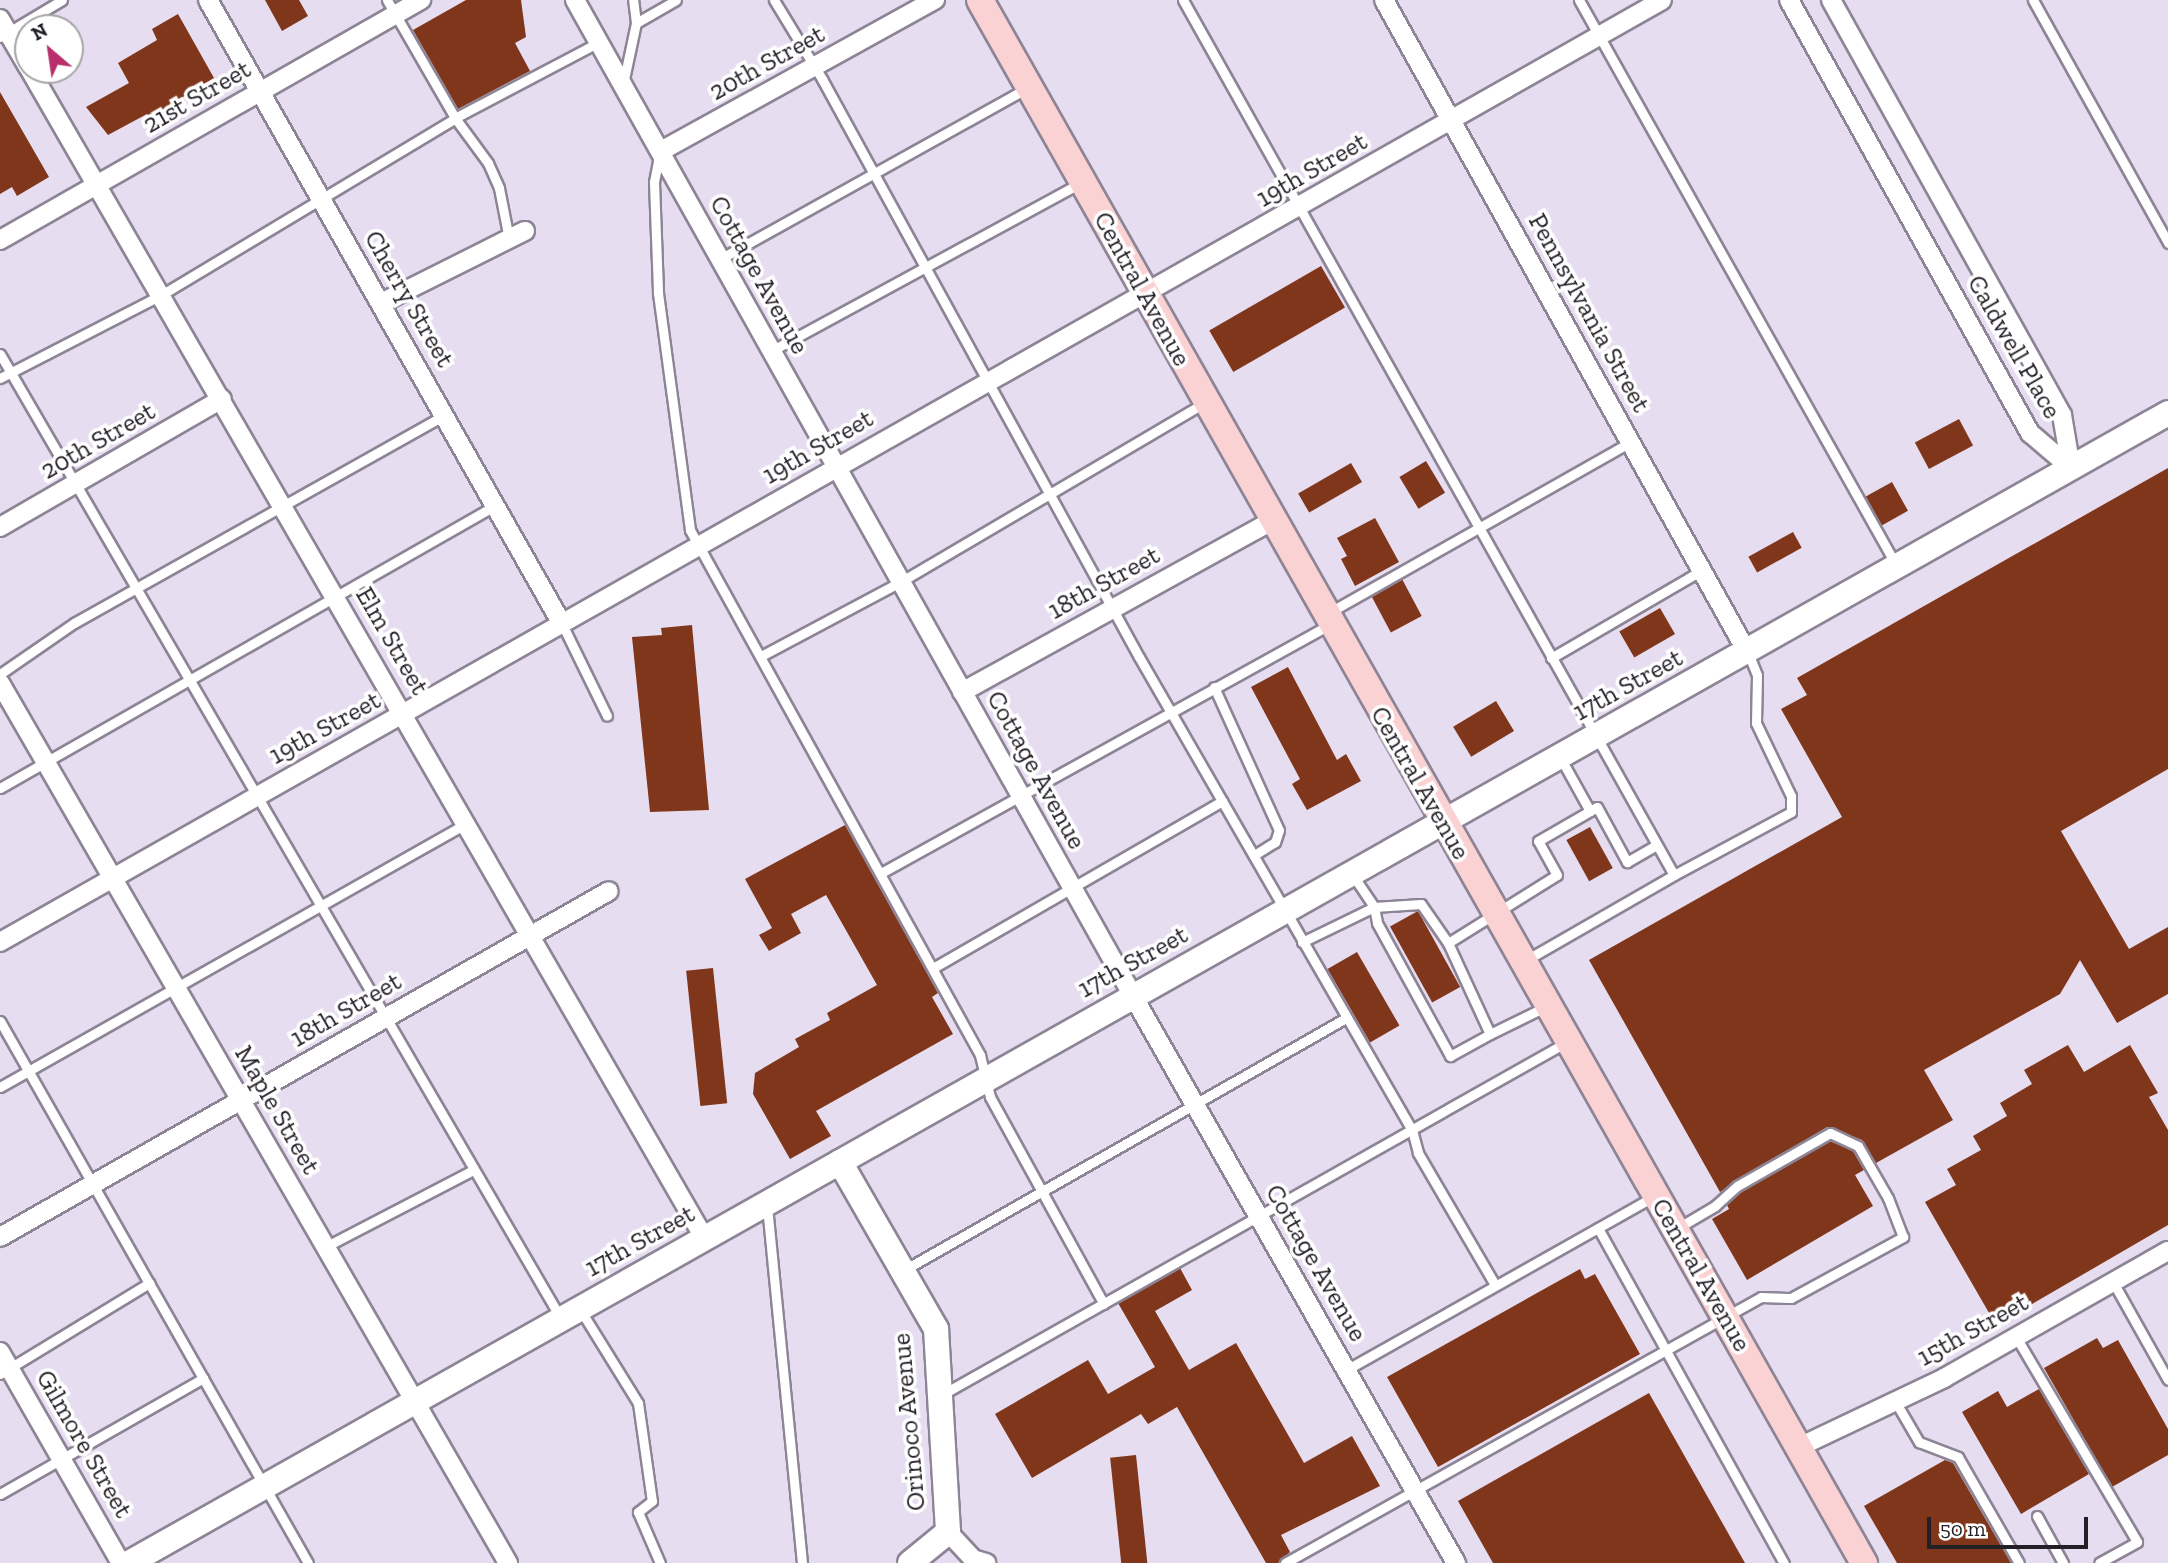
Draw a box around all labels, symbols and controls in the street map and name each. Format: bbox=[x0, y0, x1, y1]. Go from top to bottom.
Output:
north arrow bbox=[14, 14, 84, 84]
text: N bbox=[28, 18, 51, 46]
street label: 20th Street bbox=[704, 19, 830, 107]
street label: 21st Street bbox=[138, 54, 256, 140]
street label: 19th Street bbox=[1251, 126, 1373, 214]
street label: Cottage Avenue bbox=[703, 190, 815, 360]
street label: Central Avenue bbox=[1087, 206, 1197, 372]
street label: Pennsylvania Street bbox=[1521, 208, 1657, 418]
street label: Cherry Street bbox=[357, 225, 461, 373]
street label: Caldwell Place bbox=[1960, 270, 2068, 424]
street label: 20th Street bbox=[35, 396, 161, 486]
street label: 19th Street bbox=[757, 403, 879, 491]
street label: 18th Street bbox=[1043, 540, 1165, 626]
street label: Elm Street bbox=[349, 582, 435, 700]
street label: 17th Street bbox=[1568, 642, 1688, 728]
street label: 19th Street bbox=[264, 685, 386, 771]
street label: Cottage Avenue bbox=[980, 685, 1092, 855]
street label: Central Avenue bbox=[1363, 701, 1477, 865]
street label: 17th Street bbox=[1073, 919, 1193, 1005]
street label: 18th Street bbox=[285, 966, 407, 1054]
street label: Maple Street bbox=[228, 1040, 326, 1180]
street label: Cottage Avenue bbox=[1258, 1179, 1374, 1347]
street label: Central Avenue bbox=[1644, 1193, 1758, 1357]
street label: 17th Street bbox=[580, 1198, 700, 1284]
street label: 15th Street bbox=[1912, 1287, 2034, 1373]
street label: Orinoco Avenue bbox=[886, 1331, 932, 1513]
street label: Gilmore Street bbox=[29, 1365, 139, 1523]
scale bar bbox=[1930, 1504, 2091, 1548]
text: 50 m bbox=[1940, 1516, 1986, 1541]

